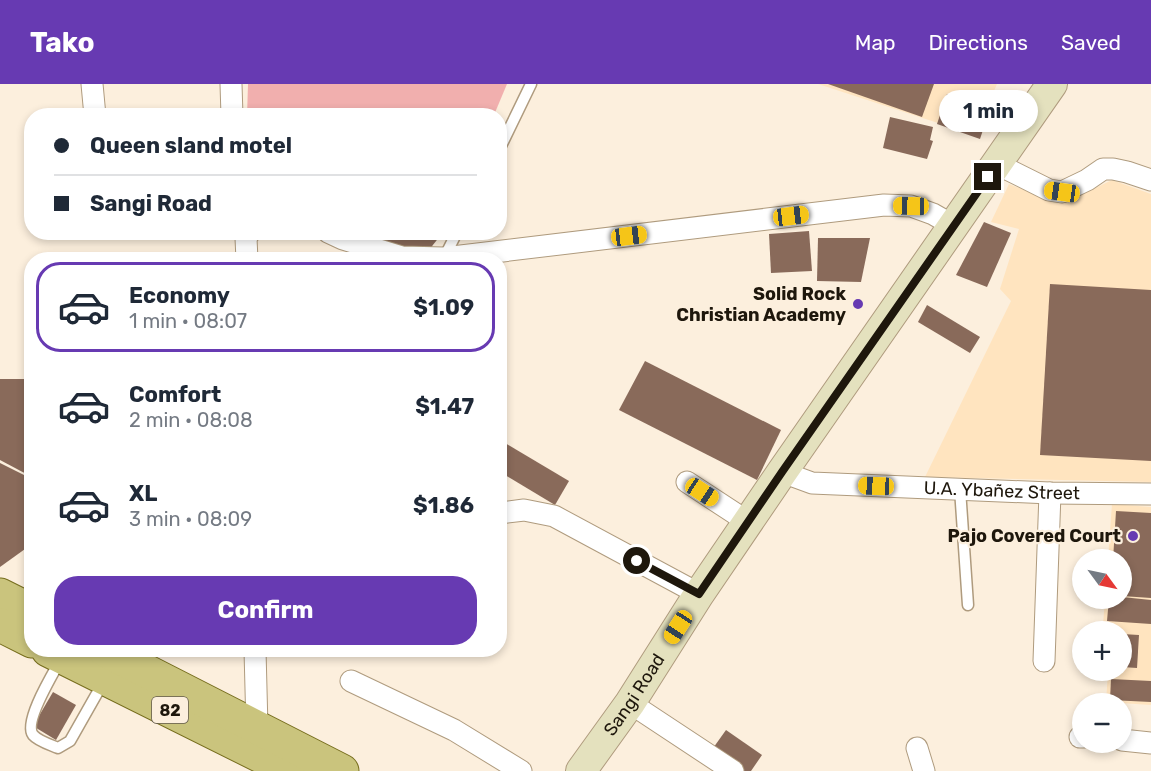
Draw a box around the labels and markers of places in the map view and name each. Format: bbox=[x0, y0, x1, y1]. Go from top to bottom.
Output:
place label: Solid Rock Christian Academy bbox=[676, 283, 846, 326]
marker: Solid Rock Christian Academy bbox=[851, 297, 865, 311]
place label: Pajo Covered Court bbox=[947, 525, 1121, 547]
marker: Pajo Covered Court bbox=[1126, 529, 1140, 543]

